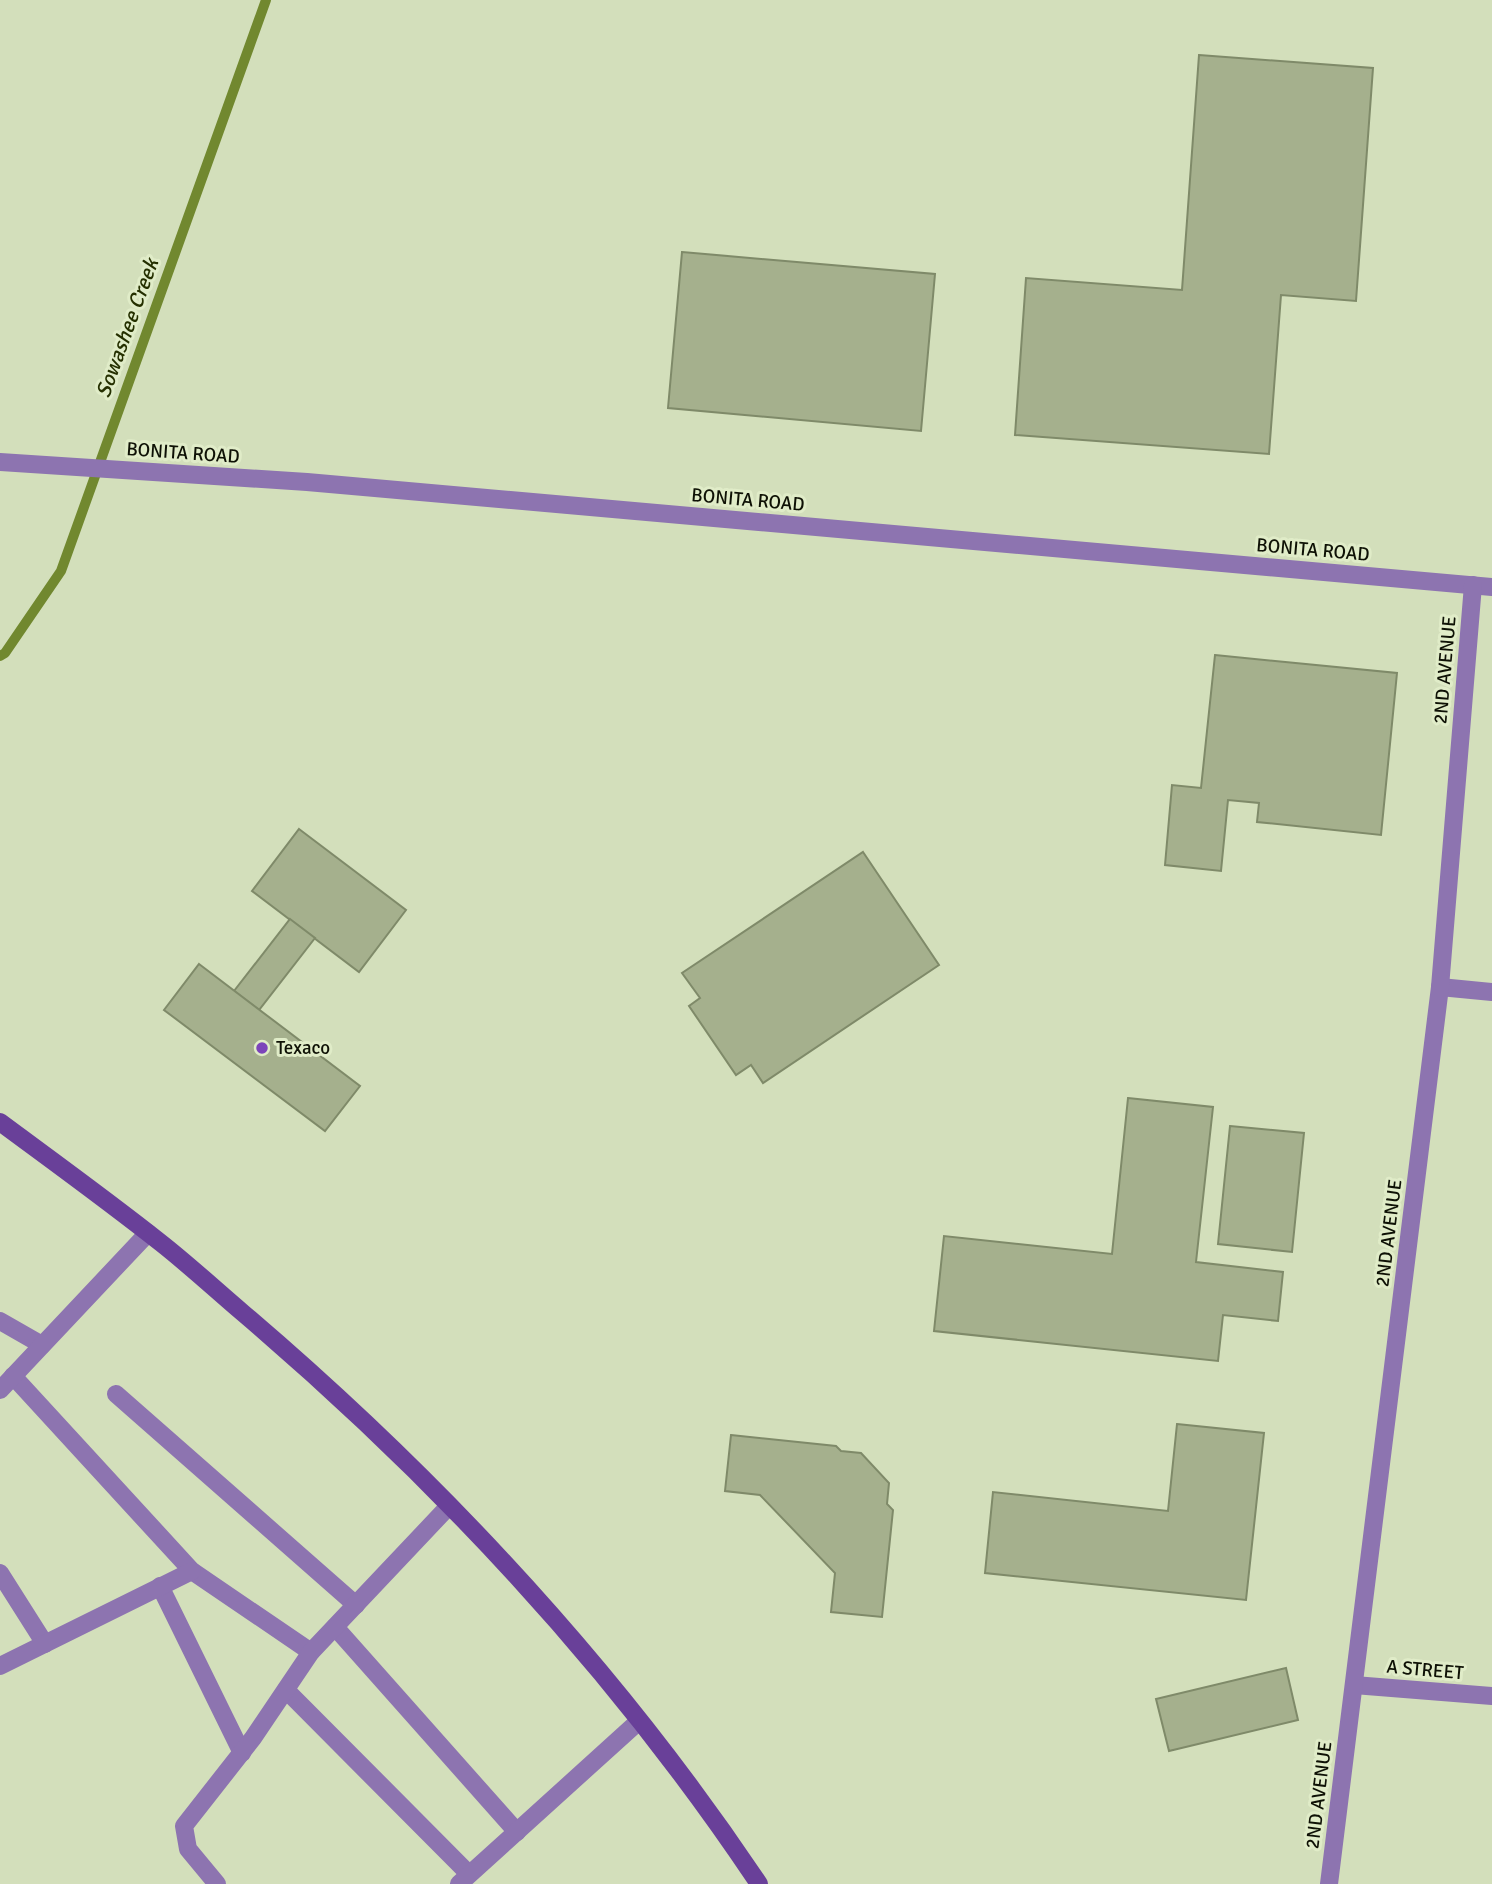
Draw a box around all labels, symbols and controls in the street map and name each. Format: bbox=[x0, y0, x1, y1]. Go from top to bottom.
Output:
water label: Sowashee Creek bbox=[90, 253, 165, 401]
street label: BONITA ROAD bbox=[125, 437, 241, 469]
street label: BONITA ROAD bbox=[690, 483, 806, 517]
street label: BONITA ROAD bbox=[1255, 533, 1371, 567]
street label: 2ND AVENUE bbox=[1428, 615, 1462, 725]
place label: Texaco bbox=[276, 1036, 330, 1060]
marker: Texaco bbox=[254, 1040, 270, 1056]
street label: 2ND AVENUE bbox=[1370, 1178, 1408, 1288]
street label: A STREET bbox=[1385, 1655, 1465, 1685]
street label: 2ND AVENUE bbox=[1300, 1740, 1338, 1850]

